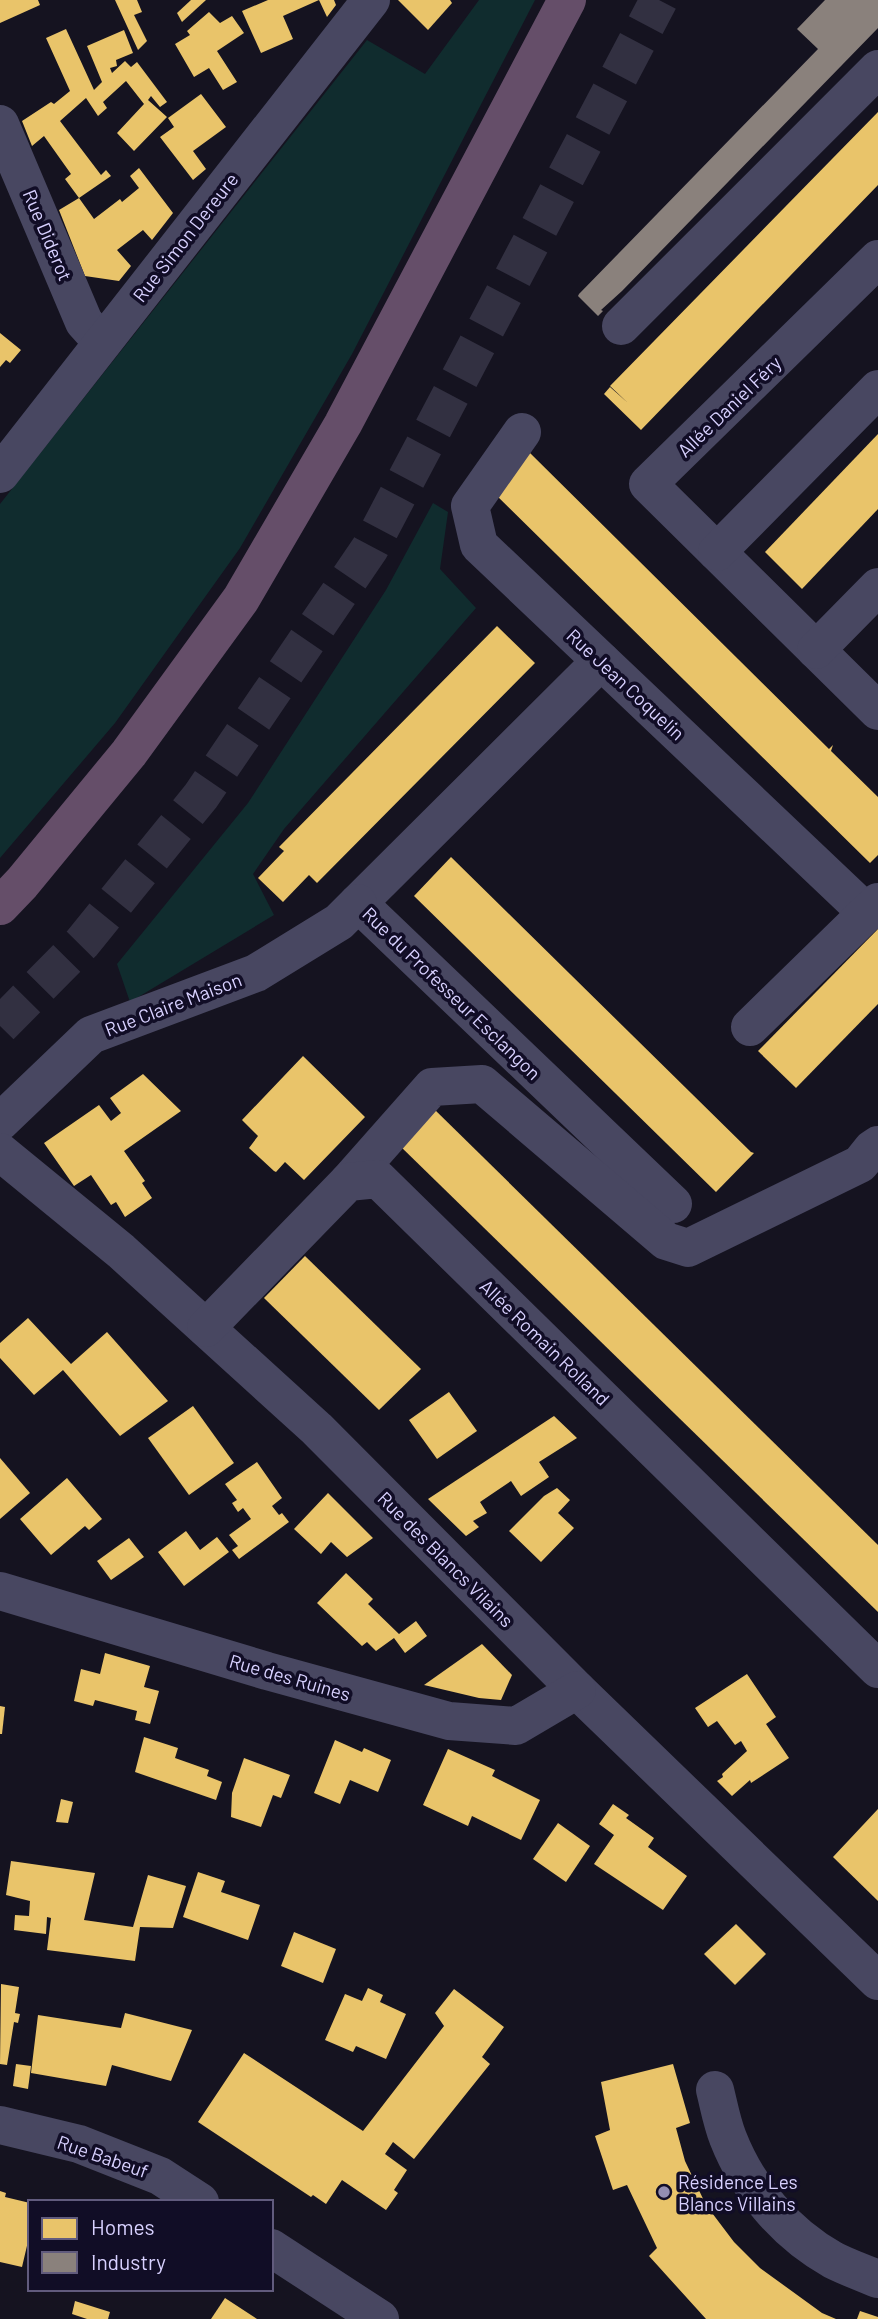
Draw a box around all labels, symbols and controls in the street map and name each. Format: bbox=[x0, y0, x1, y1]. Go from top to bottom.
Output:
street label: Rue Simon Dereure bbox=[127, 168, 243, 306]
street label: Rue Diderot bbox=[19, 186, 77, 284]
street label: Allée Daniel Féry bbox=[672, 351, 786, 461]
street label: Rue Jean Coquelin bbox=[562, 624, 690, 744]
street label: Rue du Professeur Esclangon bbox=[358, 902, 546, 1084]
street label: Rue Claire Maison bbox=[101, 967, 245, 1041]
street label: Allée Romain Rolland bbox=[475, 1274, 615, 1410]
street label: Rue des Blancs Vilains bbox=[373, 1486, 519, 1632]
street label: Rue des Ruines bbox=[227, 1649, 353, 1705]
street label: Rue Babeuf bbox=[55, 2130, 151, 2182]
place label: Résidence Les Blancs Villains bbox=[678, 2170, 798, 2215]
marker: Résidence Les Blancs Villains bbox=[656, 2184, 672, 2200]
legend bbox=[28, 2200, 273, 2291]
text: Homes bbox=[91, 2214, 155, 2239]
text: Industry bbox=[91, 2249, 166, 2274]

